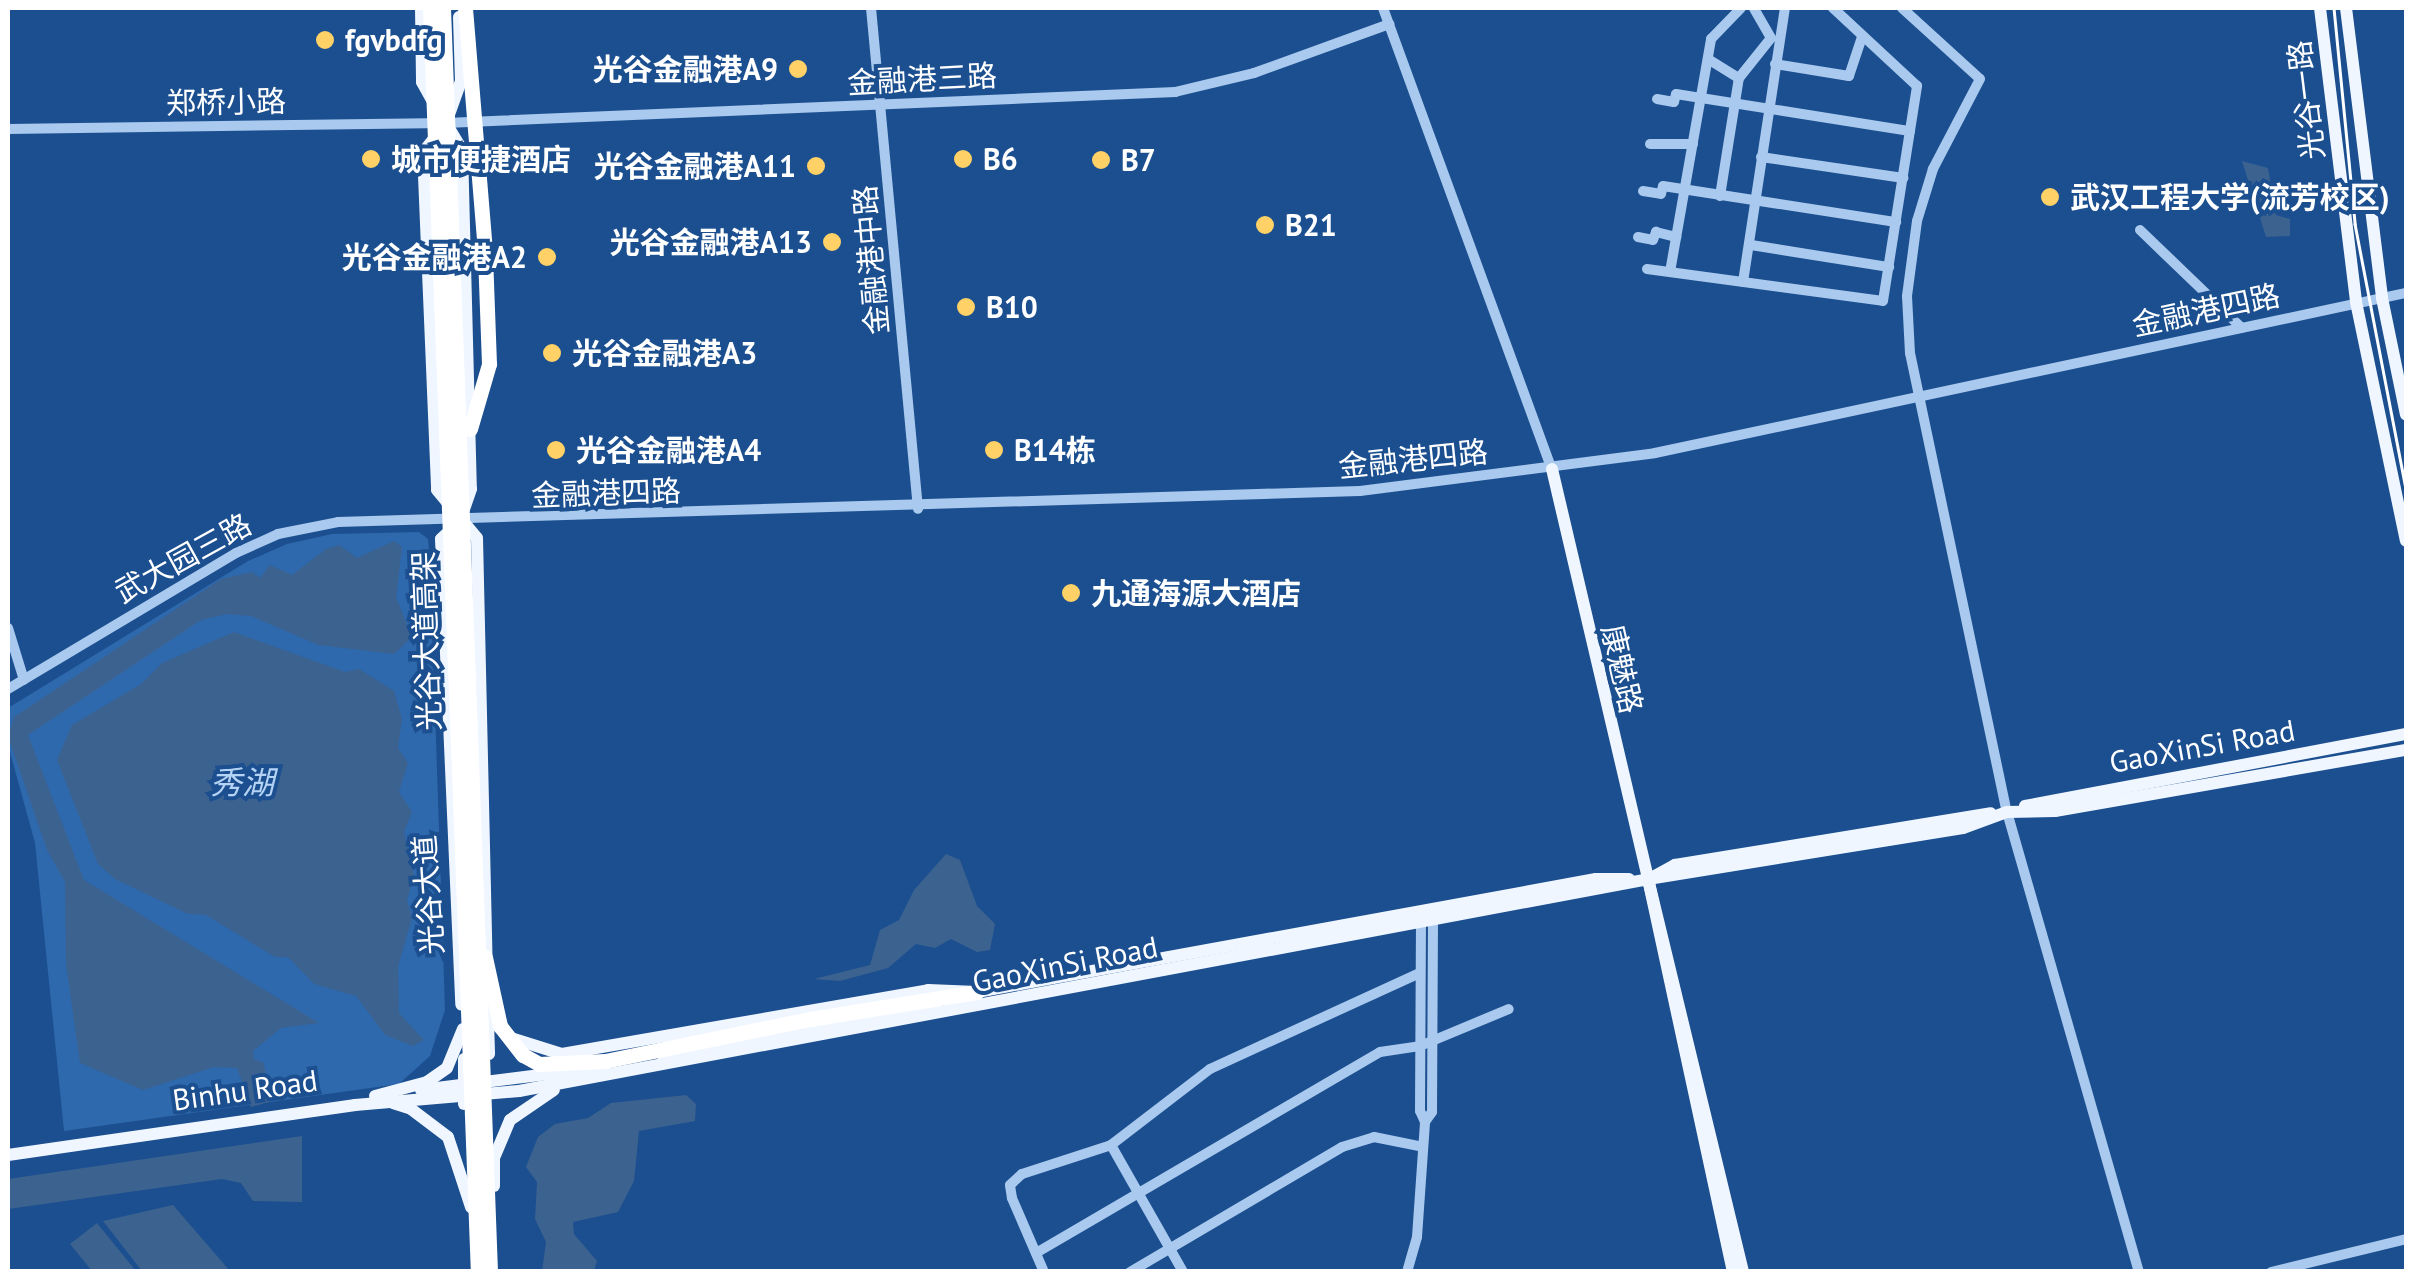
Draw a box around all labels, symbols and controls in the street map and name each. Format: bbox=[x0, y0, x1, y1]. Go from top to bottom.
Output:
place label: fgvbdfg bbox=[345, 22, 443, 58]
marker: fgvbdfg bbox=[314, 29, 336, 51]
street label: 光谷一路 bbox=[2281, 38, 2331, 162]
place label: 光谷金融港A9 bbox=[593, 51, 778, 87]
street label: 金融港三路 bbox=[846, 57, 998, 101]
marker: 光谷金融港A9 bbox=[787, 58, 809, 80]
street label: 郑桥小路 bbox=[166, 83, 286, 121]
place label: 城市便捷酒店 bbox=[391, 141, 571, 177]
place label: B6 bbox=[983, 141, 1018, 177]
place label: B7 bbox=[1121, 142, 1156, 178]
marker: 城市便捷酒店 bbox=[360, 148, 382, 170]
place label: 光谷金融港A11 bbox=[594, 148, 796, 184]
marker: B6 bbox=[952, 148, 974, 170]
marker: B7 bbox=[1090, 149, 1112, 171]
marker: 光谷金融港A11 bbox=[805, 155, 827, 177]
place label: 武汉工程大学(流芳校区) bbox=[2070, 179, 2390, 215]
street label: 金融港中路 bbox=[847, 184, 895, 336]
marker: 武汉工程大学(流芳校区) bbox=[2039, 186, 2061, 208]
place label: B21 bbox=[1285, 207, 1337, 243]
marker: B21 bbox=[1254, 214, 1276, 236]
place label: 光谷金融港A13 bbox=[610, 224, 812, 260]
marker: 光谷金融港A13 bbox=[821, 231, 843, 253]
place label: 光谷金融港A2 bbox=[342, 239, 527, 275]
marker: 光谷金融港A2 bbox=[536, 246, 558, 268]
street label: 金融港四路 bbox=[2129, 277, 2283, 343]
place label: B10 bbox=[986, 289, 1038, 325]
marker: B10 bbox=[955, 296, 977, 318]
place label: 光谷金融港A3 bbox=[572, 335, 757, 371]
marker: 光谷金融港A3 bbox=[541, 342, 563, 364]
place label: 光谷金融港A4 bbox=[576, 432, 761, 468]
place label: B14栋 bbox=[1014, 432, 1096, 468]
street label: 金融港四路 bbox=[1337, 433, 1489, 485]
marker: 光谷金融港A4 bbox=[545, 439, 567, 461]
marker: B14栋 bbox=[983, 439, 1005, 461]
street label: 金融港四路 bbox=[530, 472, 682, 514]
street label: 武大园三路 bbox=[109, 506, 257, 610]
street label: 光谷大道高架 bbox=[405, 550, 447, 732]
place label: 九通海源大酒店 bbox=[1091, 575, 1301, 611]
marker: 九通海源大酒店 bbox=[1060, 582, 1082, 604]
street label: 康魅路 bbox=[1594, 621, 1650, 717]
street label: GaoXinSi Road bbox=[2106, 712, 2298, 780]
water label: 秀湖 bbox=[210, 763, 274, 801]
street label: 光谷大道 bbox=[406, 834, 450, 956]
street label: GaoXinSi Road bbox=[969, 928, 1161, 1000]
street label: Binhu Road bbox=[170, 1062, 320, 1118]

